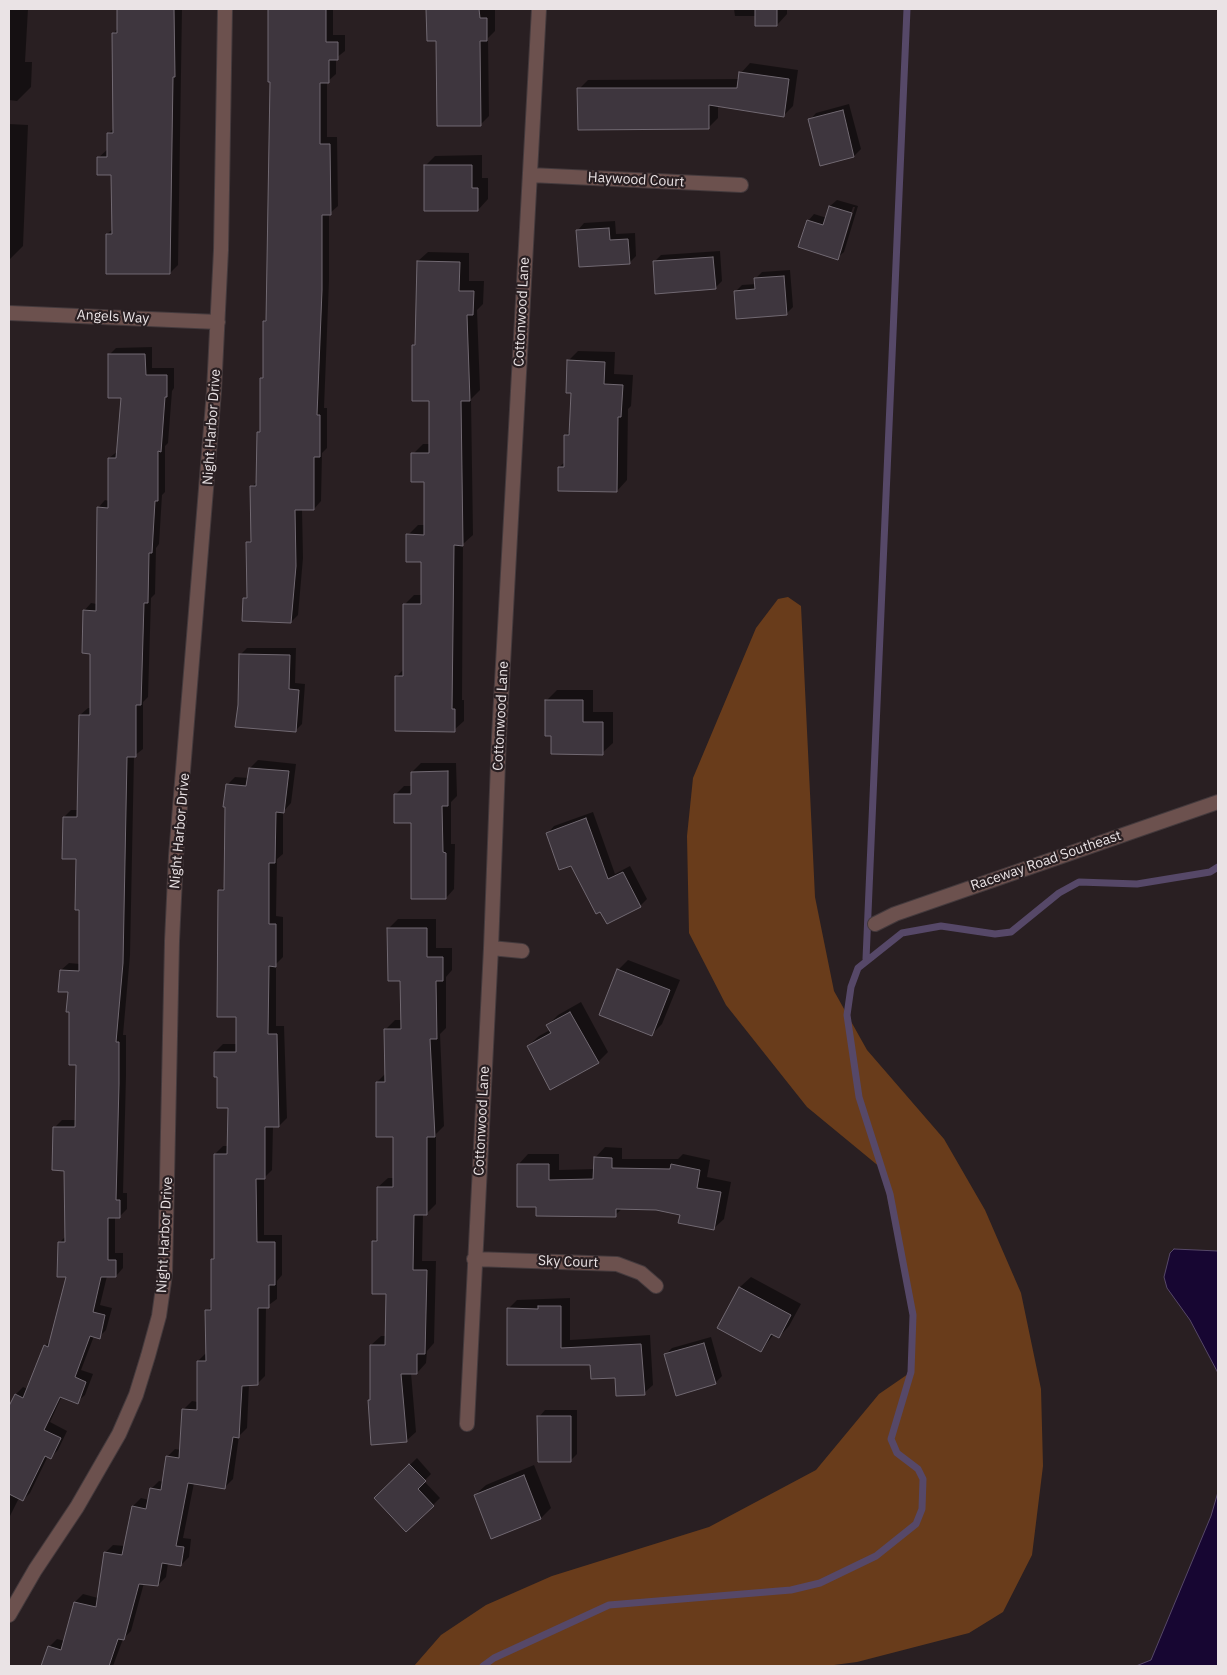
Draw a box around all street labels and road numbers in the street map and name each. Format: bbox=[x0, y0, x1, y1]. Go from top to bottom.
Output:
street label: Haywood Court bbox=[587, 169, 685, 191]
street label: Cottonwood Lane bbox=[511, 257, 533, 367]
street label: Angels Way bbox=[76, 307, 150, 327]
street label: Night Harbor Drive bbox=[200, 368, 224, 486]
street label: Cottonwood Lane bbox=[490, 661, 512, 771]
street label: Night Harbor Drive bbox=[167, 772, 193, 890]
street label: Raceway Road Southeast bbox=[968, 827, 1124, 895]
street label: Cottonwood Lane bbox=[471, 1066, 493, 1176]
street label: Night Harbor Drive bbox=[154, 1176, 176, 1294]
street label: Sky Court bbox=[538, 1253, 598, 1271]

